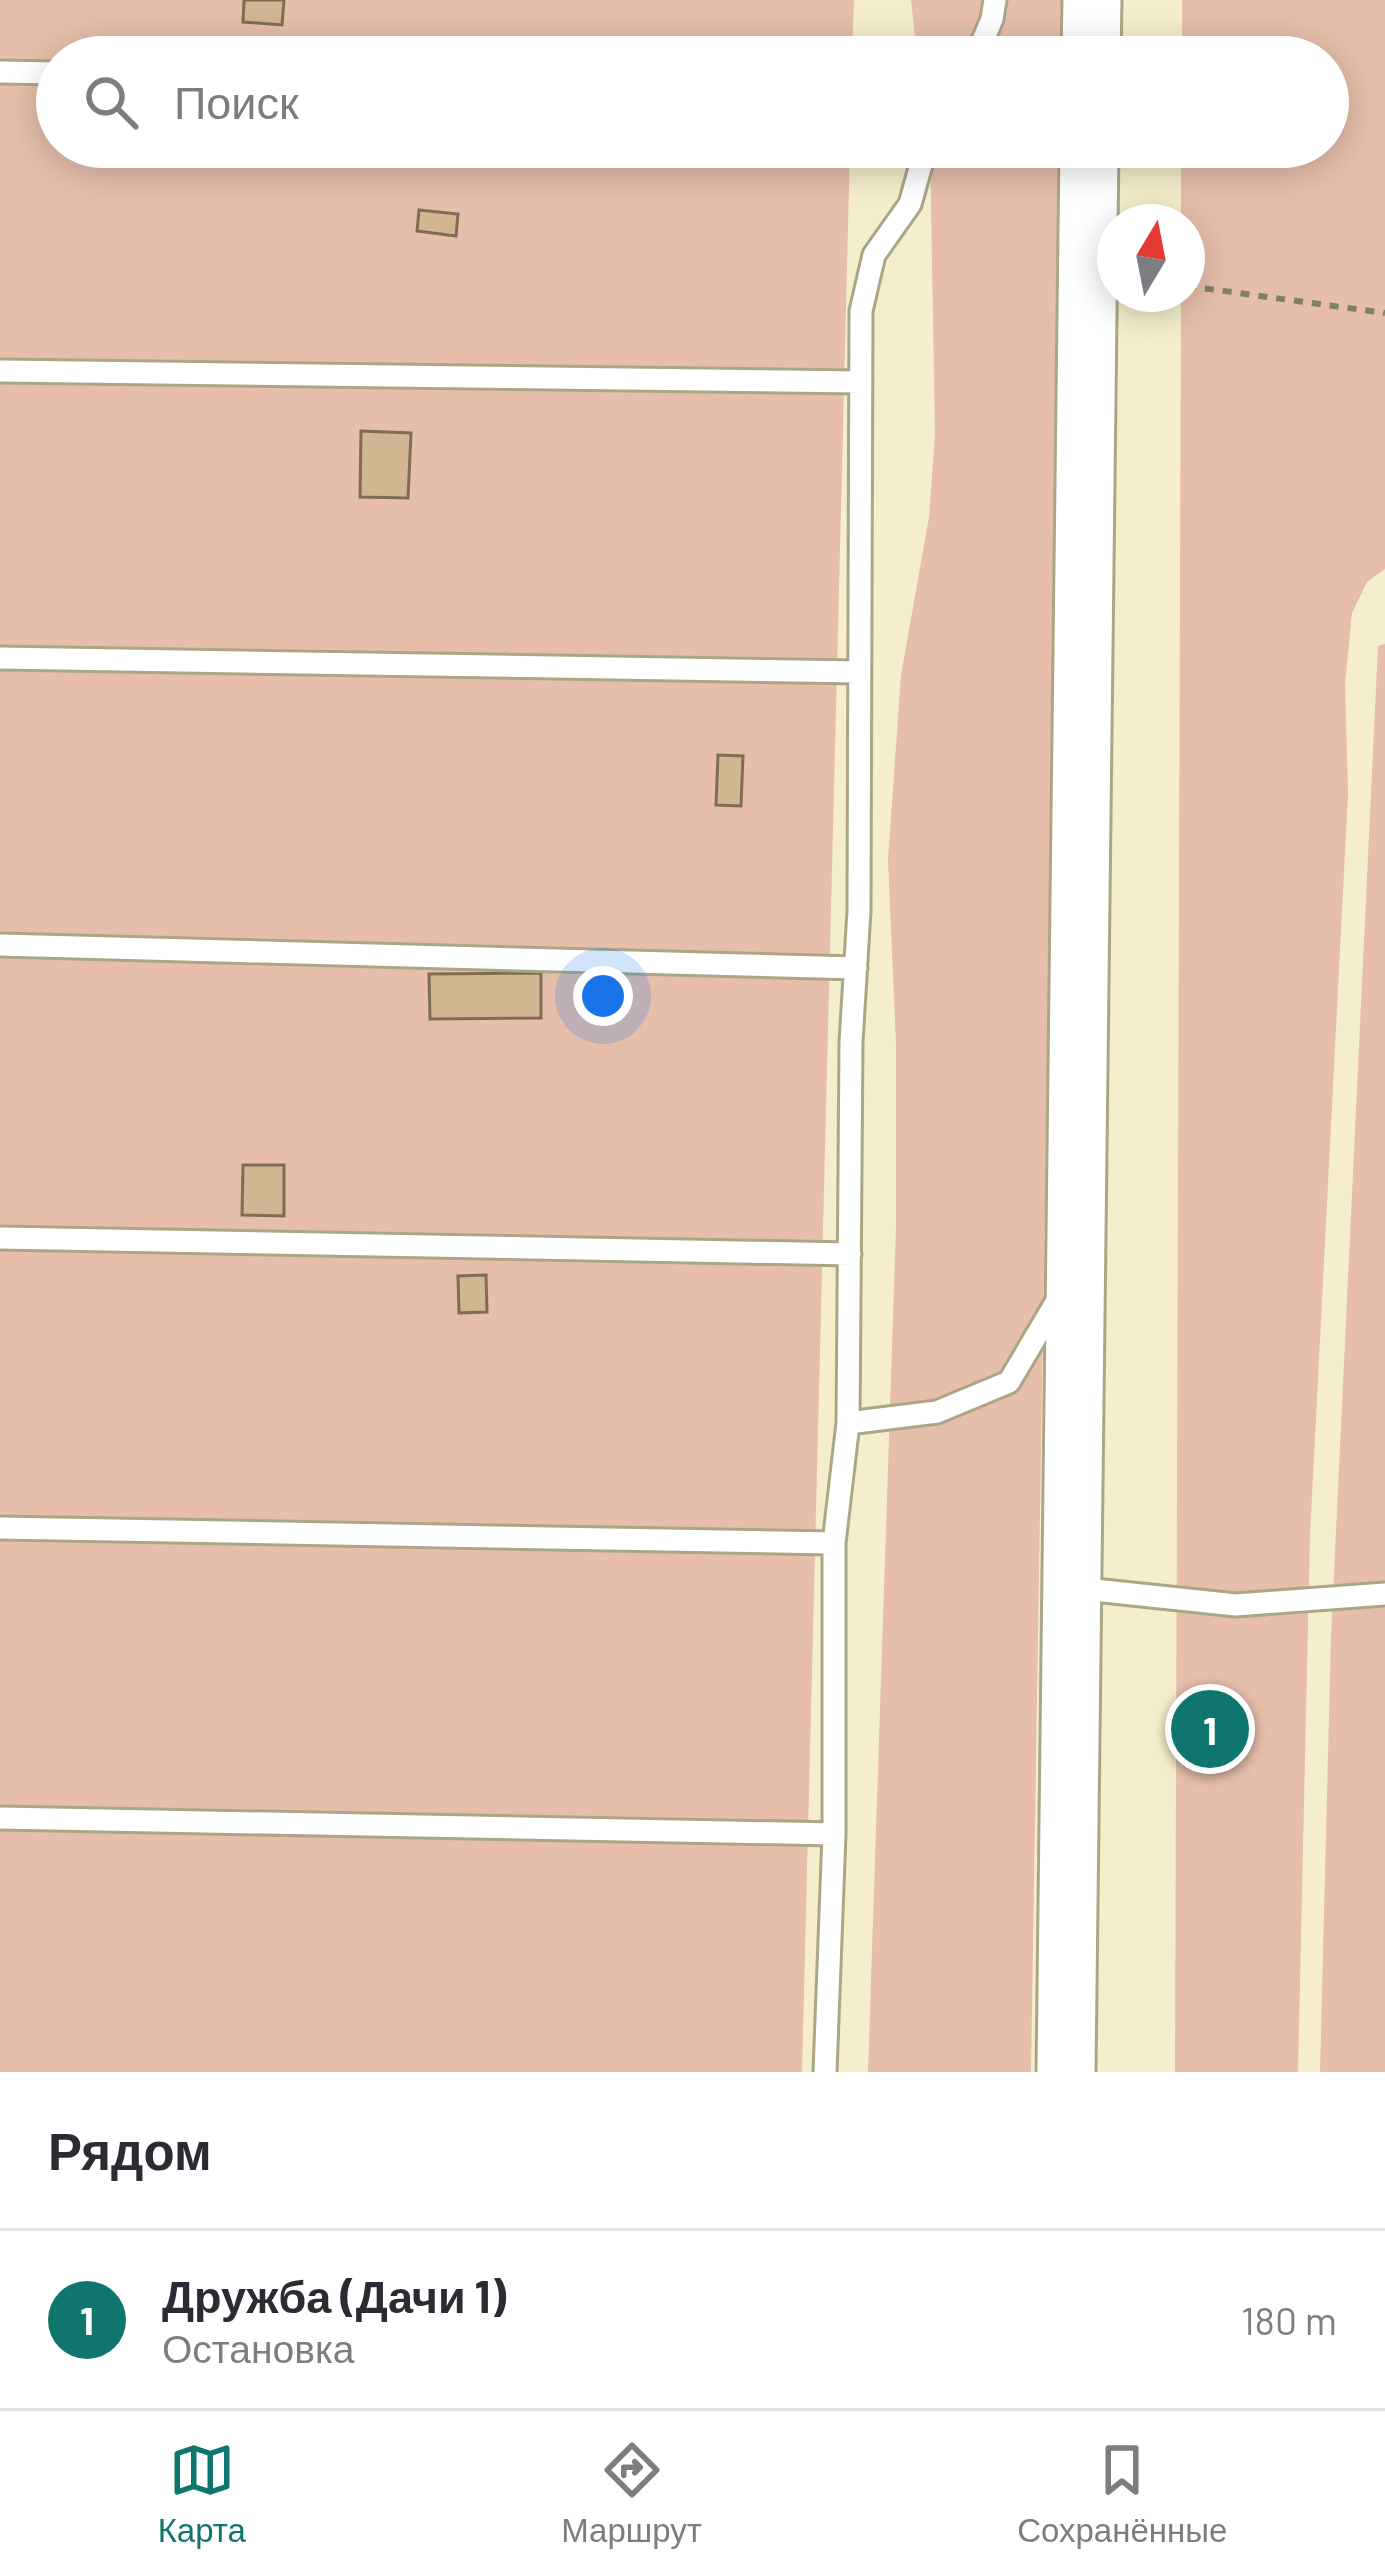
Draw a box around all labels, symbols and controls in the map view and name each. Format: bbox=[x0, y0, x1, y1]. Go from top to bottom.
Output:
search box bbox=[36, 36, 1349, 168]
icon: search bbox=[78, 69, 144, 135]
text: Поиск bbox=[174, 74, 299, 128]
north arrow bbox=[1097, 204, 1205, 312]
your location bbox=[573, 966, 633, 1026]
pin: 1 bbox=[1171, 1684, 1249, 1774]
text: Рядом bbox=[48, 2119, 212, 2180]
text: Дружба (Дачи 1) bbox=[162, 2268, 506, 2322]
text: 1 bbox=[80, 2296, 94, 2343]
text: 180 m bbox=[1241, 2296, 1337, 2343]
text: Остановка bbox=[162, 2324, 355, 2371]
tab: Карта bbox=[158, 2437, 246, 2550]
tab: Маршрут bbox=[561, 2437, 702, 2550]
tab: Сохранённые bbox=[1017, 2437, 1227, 2550]

